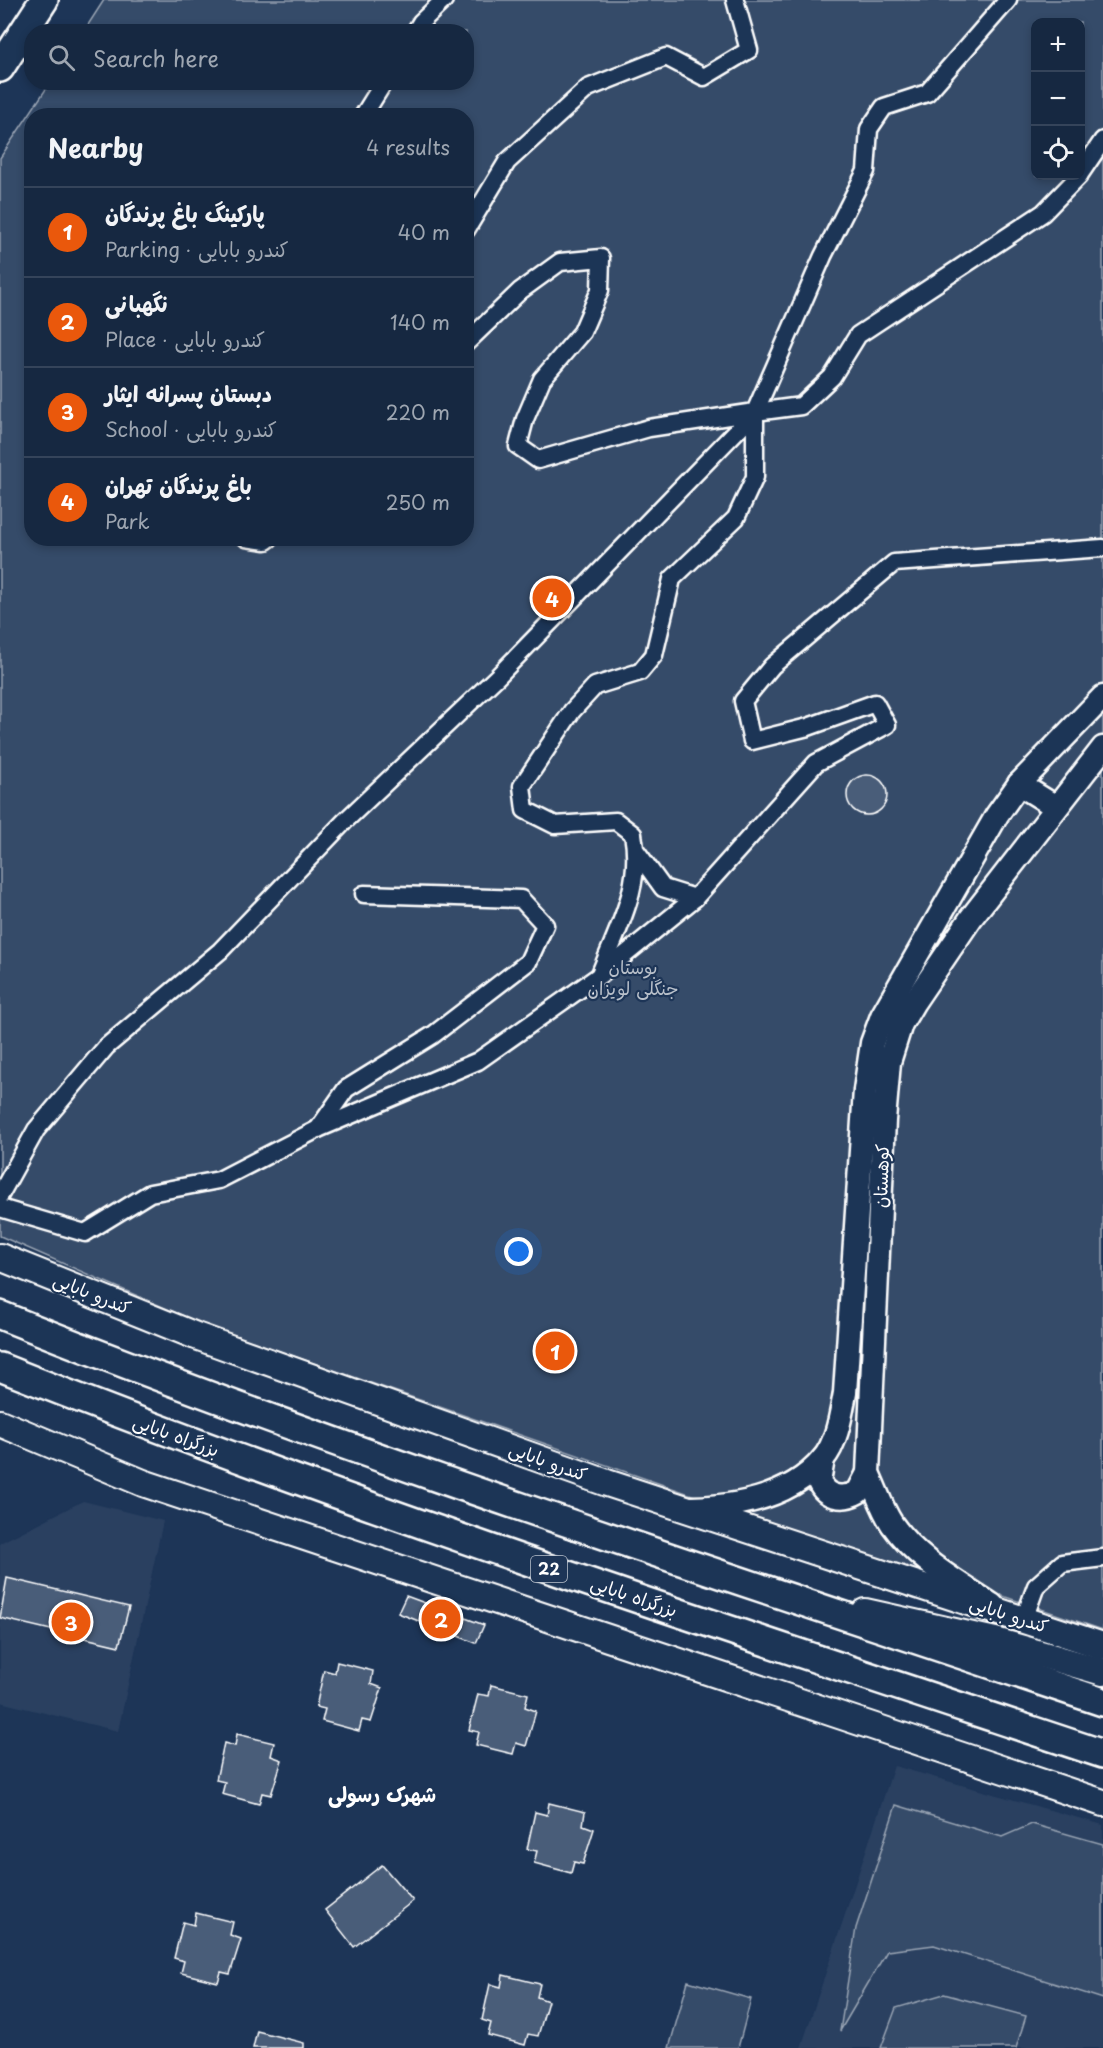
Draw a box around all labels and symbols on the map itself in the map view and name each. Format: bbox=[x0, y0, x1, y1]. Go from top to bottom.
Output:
pin: 4 bbox=[532, 576, 572, 620]
park label: بوستان جنگلی لویزان bbox=[587, 953, 679, 1001]
street label: کوهستان bbox=[866, 1143, 895, 1209]
your location bbox=[504, 1237, 533, 1266]
street label: کندرو بابایی bbox=[50, 1265, 136, 1320]
pin: 1 bbox=[536, 1328, 574, 1374]
street label: بزرگراه بابایی bbox=[130, 1407, 223, 1463]
street label: کندرو بابایی bbox=[506, 1434, 592, 1487]
road number: 22 bbox=[531, 1556, 567, 1582]
street label: بزرگراه بابایی bbox=[588, 1568, 681, 1623]
street label: کندرو بابایی bbox=[967, 1588, 1053, 1639]
pin: 2 bbox=[422, 1596, 460, 1642]
pin: 3 bbox=[52, 1600, 90, 1644]
district label: شهرک رسولی bbox=[328, 1779, 436, 1809]

